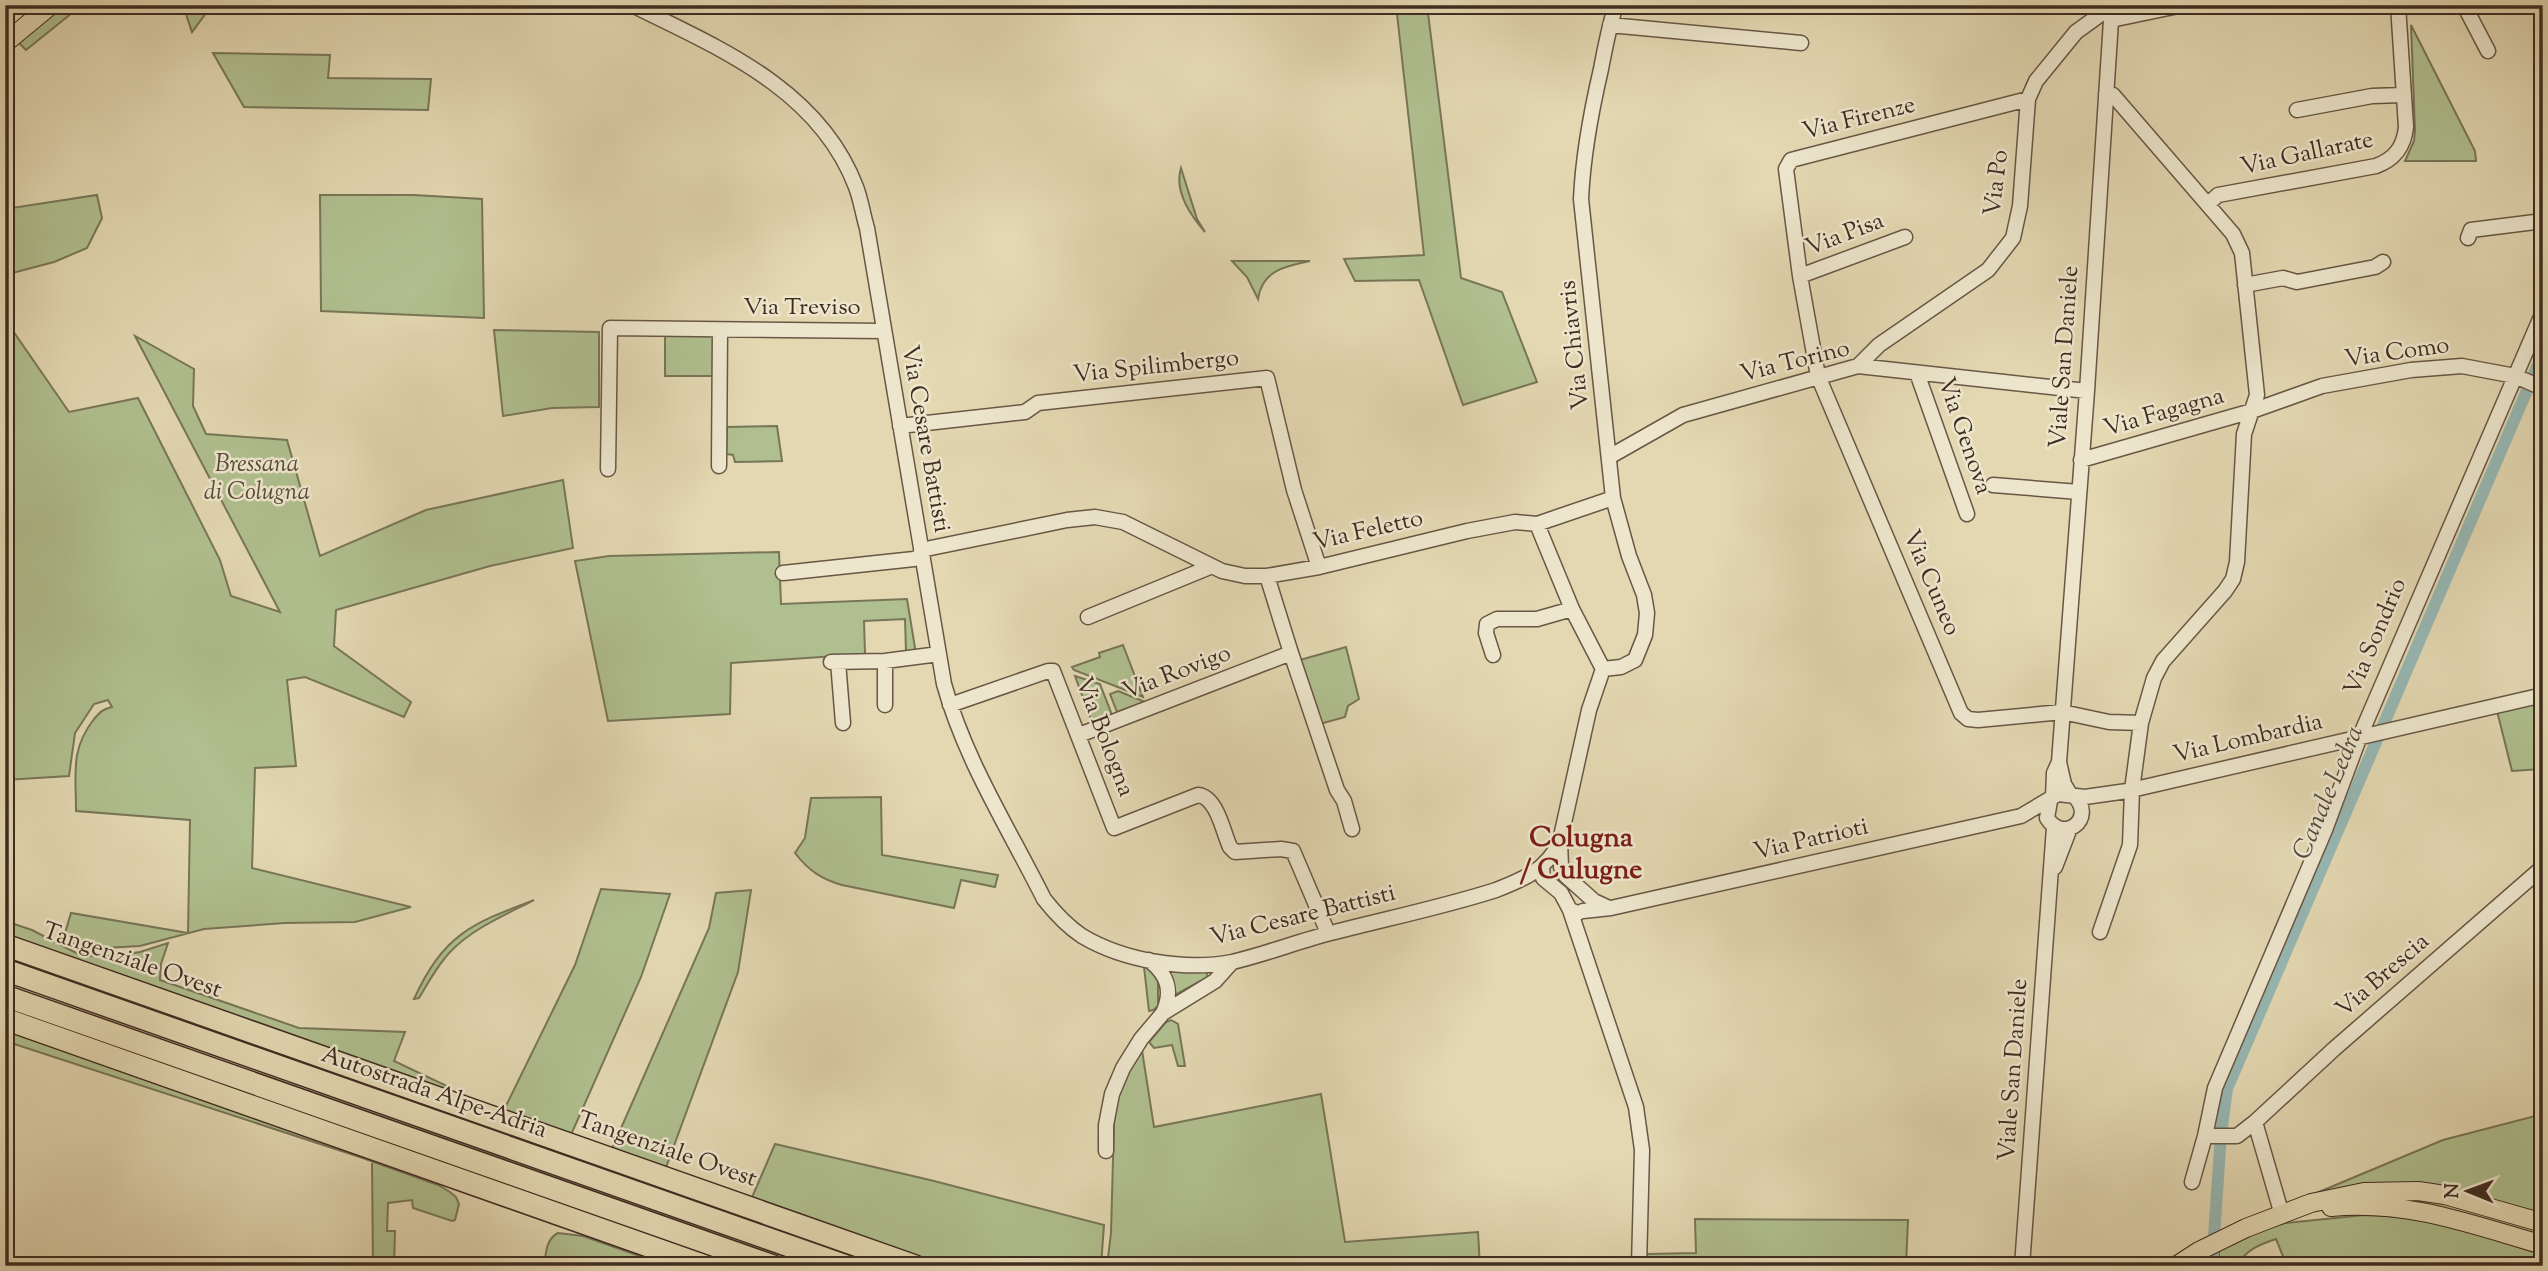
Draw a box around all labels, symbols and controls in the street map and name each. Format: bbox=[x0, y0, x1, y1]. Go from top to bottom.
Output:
street label: Via Firenze bbox=[1799, 89, 1919, 149]
street label: Via Gallarate bbox=[2237, 123, 2377, 185]
street label: Via Po bbox=[1976, 148, 2018, 218]
street label: Via Pisa bbox=[1801, 205, 1889, 265]
street label: Viale San Daniele bbox=[2042, 265, 2088, 449]
street label: Via Chiavris bbox=[1551, 279, 1599, 411]
street label: Via Treviso bbox=[743, 291, 861, 325]
street label: Via Como bbox=[2342, 329, 2452, 377]
street label: Via Torino bbox=[1737, 332, 1853, 392]
street label: Via Spilimbergo bbox=[1071, 341, 1241, 393]
street label: Via Cesare Battisti bbox=[892, 343, 958, 536]
street label: Via Genova bbox=[1928, 373, 2000, 499]
street label: Via Fagagna bbox=[2100, 380, 2228, 446]
park label: Bressana di Colugna bbox=[204, 448, 310, 510]
street label: Via Feletto bbox=[1310, 502, 1426, 560]
street label: Via Cuneo bbox=[1893, 525, 1969, 641]
street label: Via Sondrio bbox=[2336, 573, 2416, 701]
street label: Via Rovigo bbox=[1118, 637, 1236, 709]
street label: Via Bologna bbox=[1066, 672, 1142, 802]
street label: Via Lombardia bbox=[2170, 705, 2326, 773]
water label: Canale Ledra bbox=[2284, 720, 2374, 866]
street label: Via Patrioti bbox=[1750, 810, 1872, 870]
district label: Colugna / Culugne bbox=[1520, 819, 1642, 891]
street label: Via Cesare Battisti bbox=[1207, 876, 1399, 955]
street label: Tangenziale Ovest bbox=[38, 914, 226, 1008]
street label: Via Brescia bbox=[2329, 926, 2437, 1026]
street label: Viale San Daniele bbox=[1991, 978, 2037, 1162]
street label: Autostrada Alpe-Adria bbox=[316, 1038, 552, 1148]
street label: Tangenziale Ovest bbox=[573, 1103, 761, 1197]
north arrow bbox=[2432, 1156, 2502, 1226]
text: N bbox=[2440, 1183, 2467, 1199]

